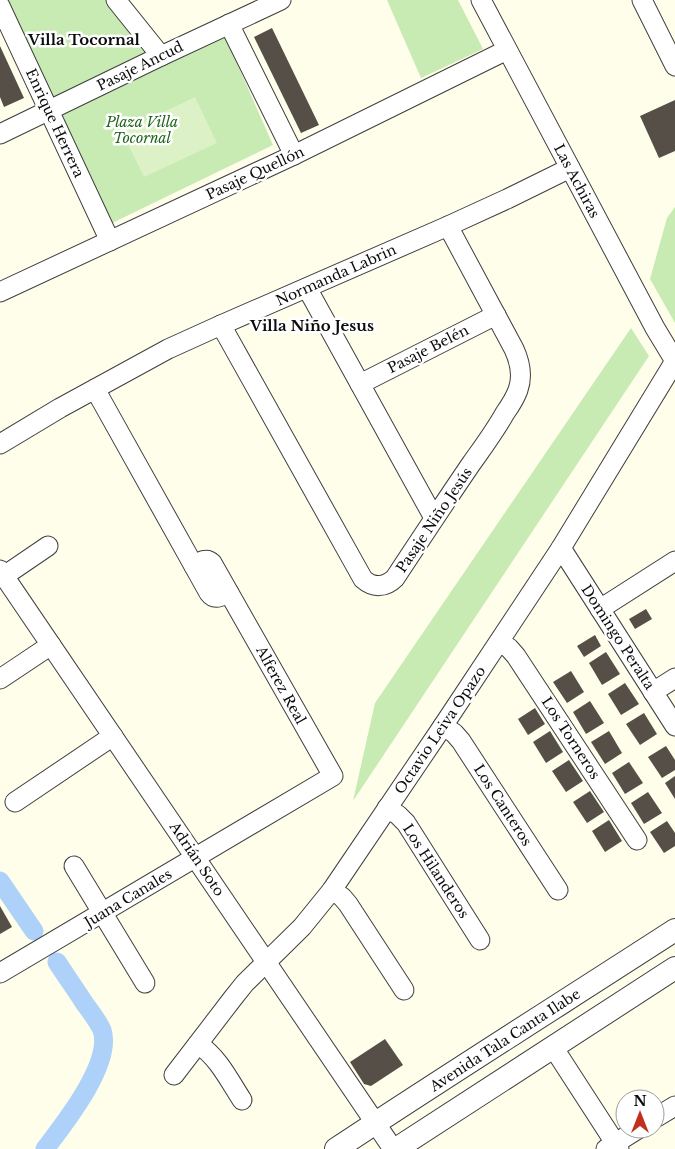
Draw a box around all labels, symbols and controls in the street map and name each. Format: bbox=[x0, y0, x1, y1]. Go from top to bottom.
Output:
district label: Villa Tocornal bbox=[27, 30, 141, 49]
street label: Pasaje Ancud bbox=[94, 37, 187, 95]
street label: Enrique Herrera bbox=[22, 66, 88, 181]
park label: Plaza Villa Tocornal bbox=[105, 113, 178, 147]
street label: Las Achiras bbox=[550, 141, 604, 221]
street label: Pasaje Quellón bbox=[203, 142, 307, 204]
street label: Normanda Labrin bbox=[273, 240, 399, 310]
district label: Villa Niño Jesus bbox=[249, 316, 374, 335]
street label: Pasaje Belén bbox=[384, 321, 472, 377]
street label: Pasaje Niño Jesús bbox=[392, 464, 476, 576]
street label: Domingo Peralta bbox=[577, 581, 659, 693]
street label: Alferez Real bbox=[252, 642, 310, 728]
street label: Octavio Leiva Opazo bbox=[390, 663, 490, 797]
street label: Los Torneros bbox=[538, 693, 604, 783]
street label: Los Canteros bbox=[470, 761, 536, 849]
street label: Adrián Soto bbox=[165, 818, 228, 899]
street label: Los Hilanderos bbox=[399, 820, 473, 922]
street label: Juana Canales bbox=[79, 865, 175, 932]
street label: Avenida Tala Canta Ilabe bbox=[426, 985, 584, 1096]
north arrow bbox=[615, 1089, 665, 1139]
text: N bbox=[633, 1092, 647, 1110]

